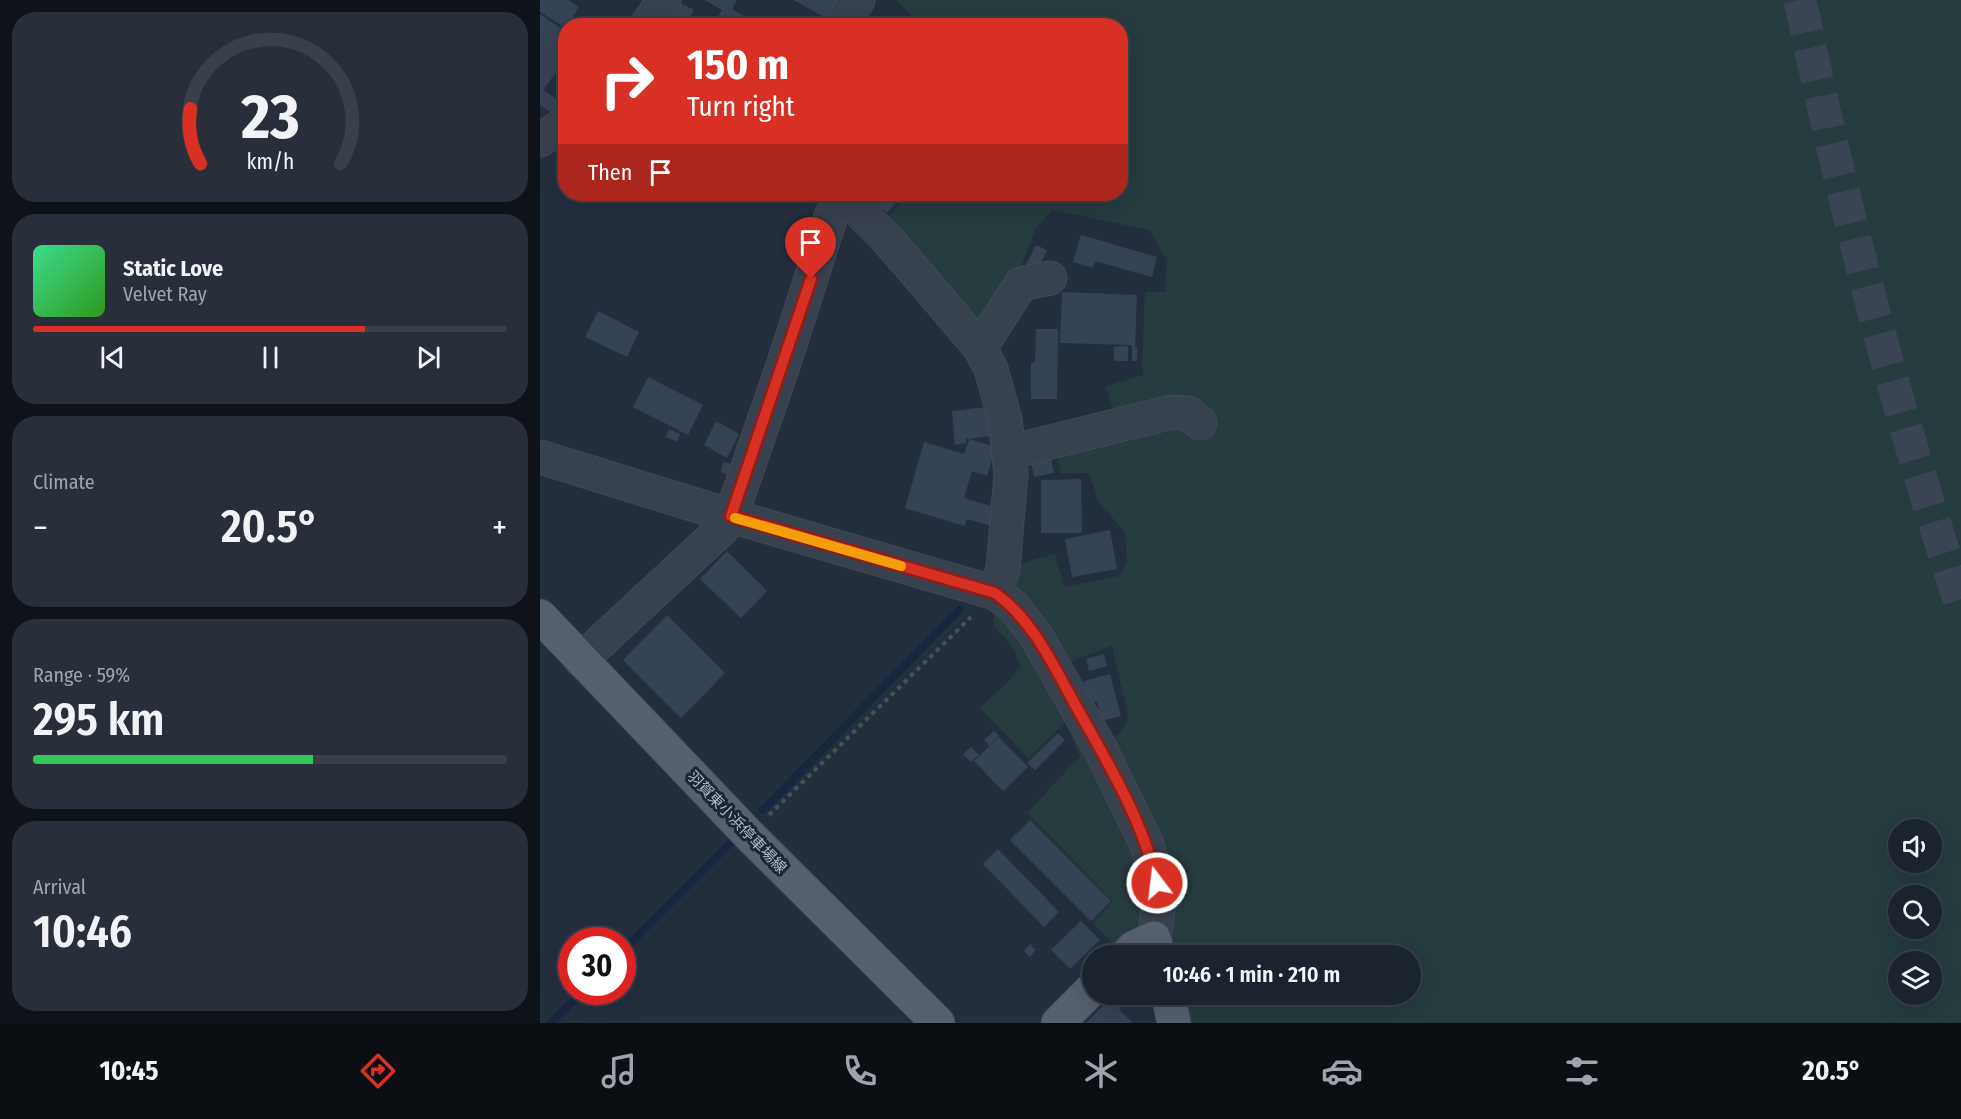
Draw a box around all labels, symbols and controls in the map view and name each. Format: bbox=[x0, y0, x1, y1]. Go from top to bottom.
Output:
text: 150 m bbox=[687, 40, 789, 90]
icon: right bbox=[588, 42, 666, 120]
text: 23 bbox=[240, 80, 299, 155]
text: Turn right bbox=[687, 91, 795, 123]
text: km/h bbox=[246, 149, 294, 175]
icon: arrive bbox=[644, 156, 677, 189]
text: Then bbox=[588, 159, 632, 186]
pin bbox=[785, 217, 836, 279]
icon: arrive bbox=[794, 226, 827, 259]
text: Static Love bbox=[123, 255, 223, 282]
text: Velvet Ray bbox=[123, 282, 207, 306]
icon: previous bbox=[96, 341, 129, 374]
icon: pause bbox=[254, 341, 287, 374]
icon: next bbox=[412, 341, 445, 374]
text: Climate bbox=[33, 470, 95, 494]
text: 20.5° bbox=[221, 500, 319, 554]
text: − bbox=[33, 508, 48, 548]
text: + bbox=[492, 508, 507, 548]
text: Range · 59% bbox=[33, 663, 130, 687]
text: 295 km bbox=[33, 693, 165, 747]
street label: 羽賀東小浜停車場線 bbox=[684, 767, 790, 877]
map controls bbox=[1888, 819, 1942, 1005]
button: sound bbox=[1888, 819, 1942, 873]
position arrow bbox=[1125, 851, 1189, 915]
text: Arrival bbox=[33, 875, 86, 899]
button: search bbox=[1888, 885, 1942, 939]
text: 10:46 bbox=[33, 905, 132, 959]
speed limit sign: 30 bbox=[558, 927, 636, 1005]
button: layers bbox=[1888, 951, 1942, 1005]
text: 10:46 · 1 min · 210 m bbox=[1163, 961, 1340, 988]
icon: directions bbox=[357, 1050, 399, 1092]
icon: music bbox=[598, 1050, 640, 1092]
icon: phone bbox=[839, 1050, 881, 1092]
icon: climate bbox=[1080, 1050, 1122, 1092]
icon: car bbox=[1321, 1050, 1363, 1092]
icon: filters bbox=[1561, 1050, 1603, 1092]
text: 10:45 bbox=[99, 1055, 158, 1087]
text: 20.5° bbox=[1802, 1055, 1862, 1087]

